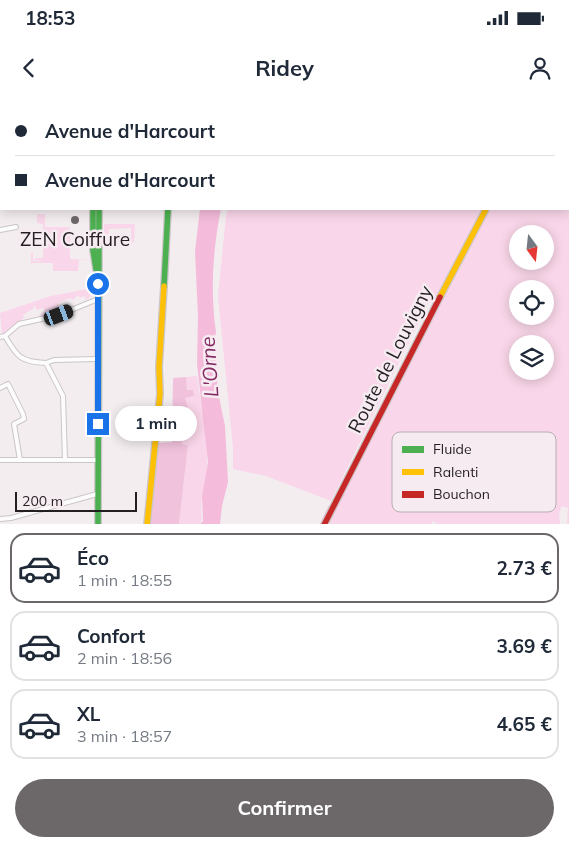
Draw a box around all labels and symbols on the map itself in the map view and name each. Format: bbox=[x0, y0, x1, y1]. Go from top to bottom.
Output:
marker: ZEN Coiffure bbox=[69, 214, 81, 226]
north arrow bbox=[509, 225, 554, 270]
place label: ZEN Coiffure bbox=[20, 227, 130, 251]
route start bbox=[87, 273, 109, 295]
street label: Route de Louvigny bbox=[342, 281, 438, 437]
car bbox=[42, 303, 75, 327]
water label: L'Orne bbox=[194, 336, 224, 398]
callout: 1 min bbox=[116, 406, 198, 442]
route end bbox=[87, 413, 109, 435]
legend bbox=[392, 432, 556, 512]
text: Fluide bbox=[433, 440, 472, 458]
text: Ralenti bbox=[433, 463, 478, 481]
text: Bouchon bbox=[433, 485, 490, 503]
scale bar bbox=[15, 490, 138, 513]

